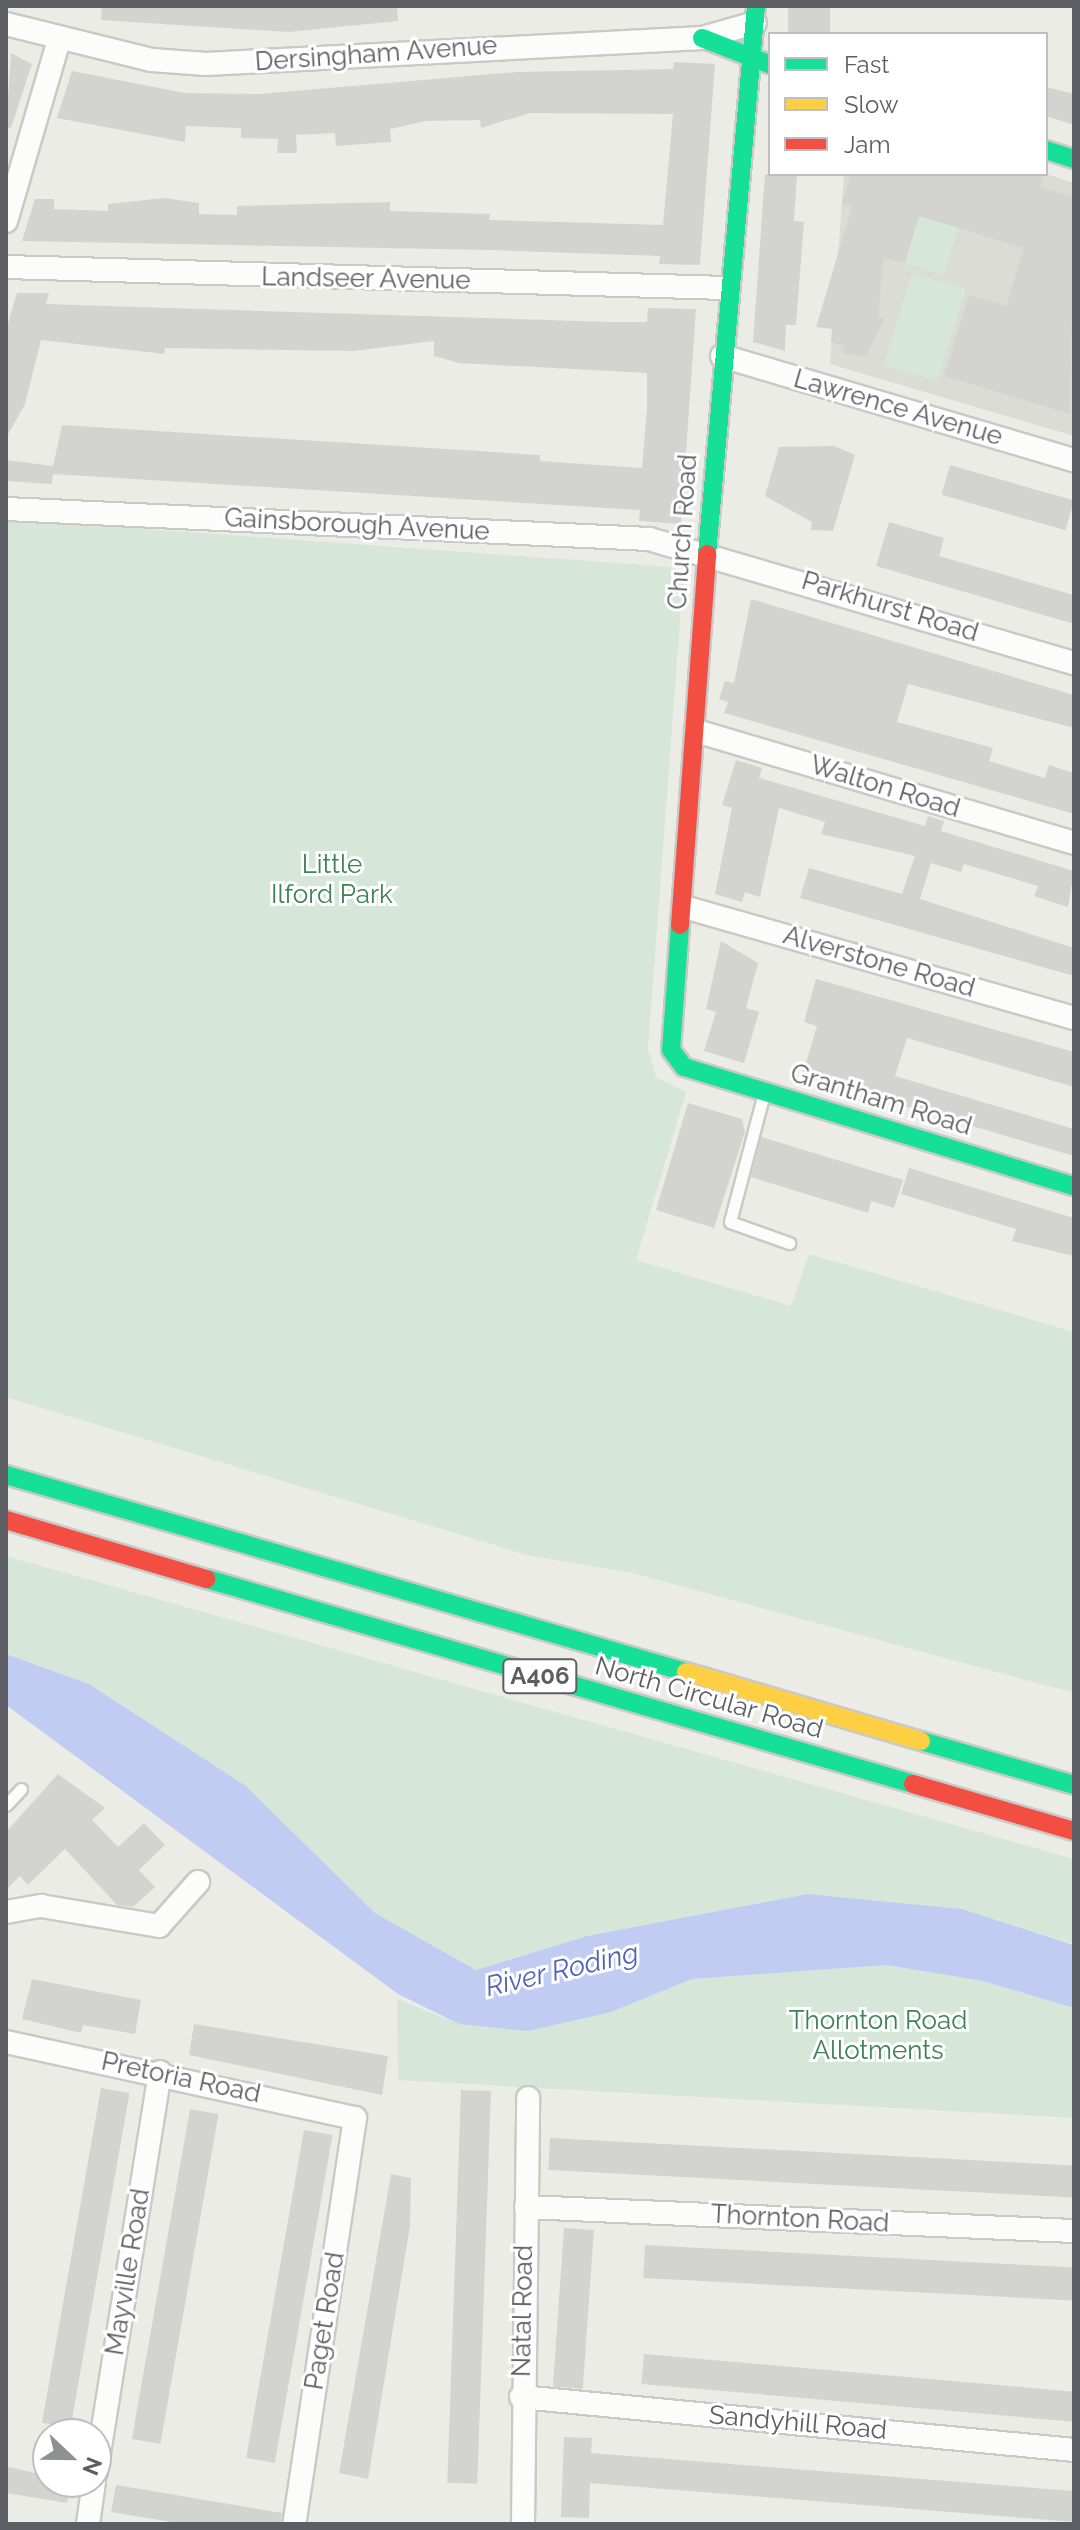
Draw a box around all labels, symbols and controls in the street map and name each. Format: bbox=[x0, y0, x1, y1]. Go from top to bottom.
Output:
street label: Dersingham Avenue bbox=[253, 30, 499, 78]
legend bbox=[768, 32, 1048, 176]
text: Fast bbox=[844, 50, 889, 79]
text: Slow bbox=[844, 90, 898, 119]
text: Jam bbox=[844, 130, 890, 159]
street label: Landseer Avenue bbox=[260, 262, 472, 296]
street label: Lawrence Avenue bbox=[790, 363, 1006, 453]
street label: Church Road bbox=[662, 453, 704, 611]
street label: Gainsborough Avenue bbox=[223, 502, 491, 548]
street label: Parkhurst Road bbox=[798, 565, 982, 649]
street label: Walton Road bbox=[806, 749, 964, 825]
park label: Little Ilford Park bbox=[271, 849, 393, 910]
street label: Alverstone Road bbox=[780, 920, 978, 1004]
street label: Grantham Road bbox=[787, 1058, 975, 1142]
street label: North Circular Road bbox=[591, 1650, 827, 1746]
road number: A406 bbox=[502, 1656, 578, 1696]
water label: River Roding bbox=[482, 1936, 642, 2004]
park label: Thornton Road Allotments bbox=[789, 2005, 967, 2066]
street label: Pretoria Road bbox=[99, 2046, 263, 2110]
street label: Mayville Road bbox=[99, 2186, 157, 2358]
street label: Thornton Road bbox=[710, 2199, 890, 2239]
street label: Natal Road bbox=[506, 2244, 540, 2378]
street label: Paget Road bbox=[299, 2250, 351, 2392]
street label: Sandyhill Road bbox=[707, 2400, 889, 2446]
north arrow bbox=[32, 2418, 112, 2498]
text: N bbox=[77, 2454, 108, 2479]

